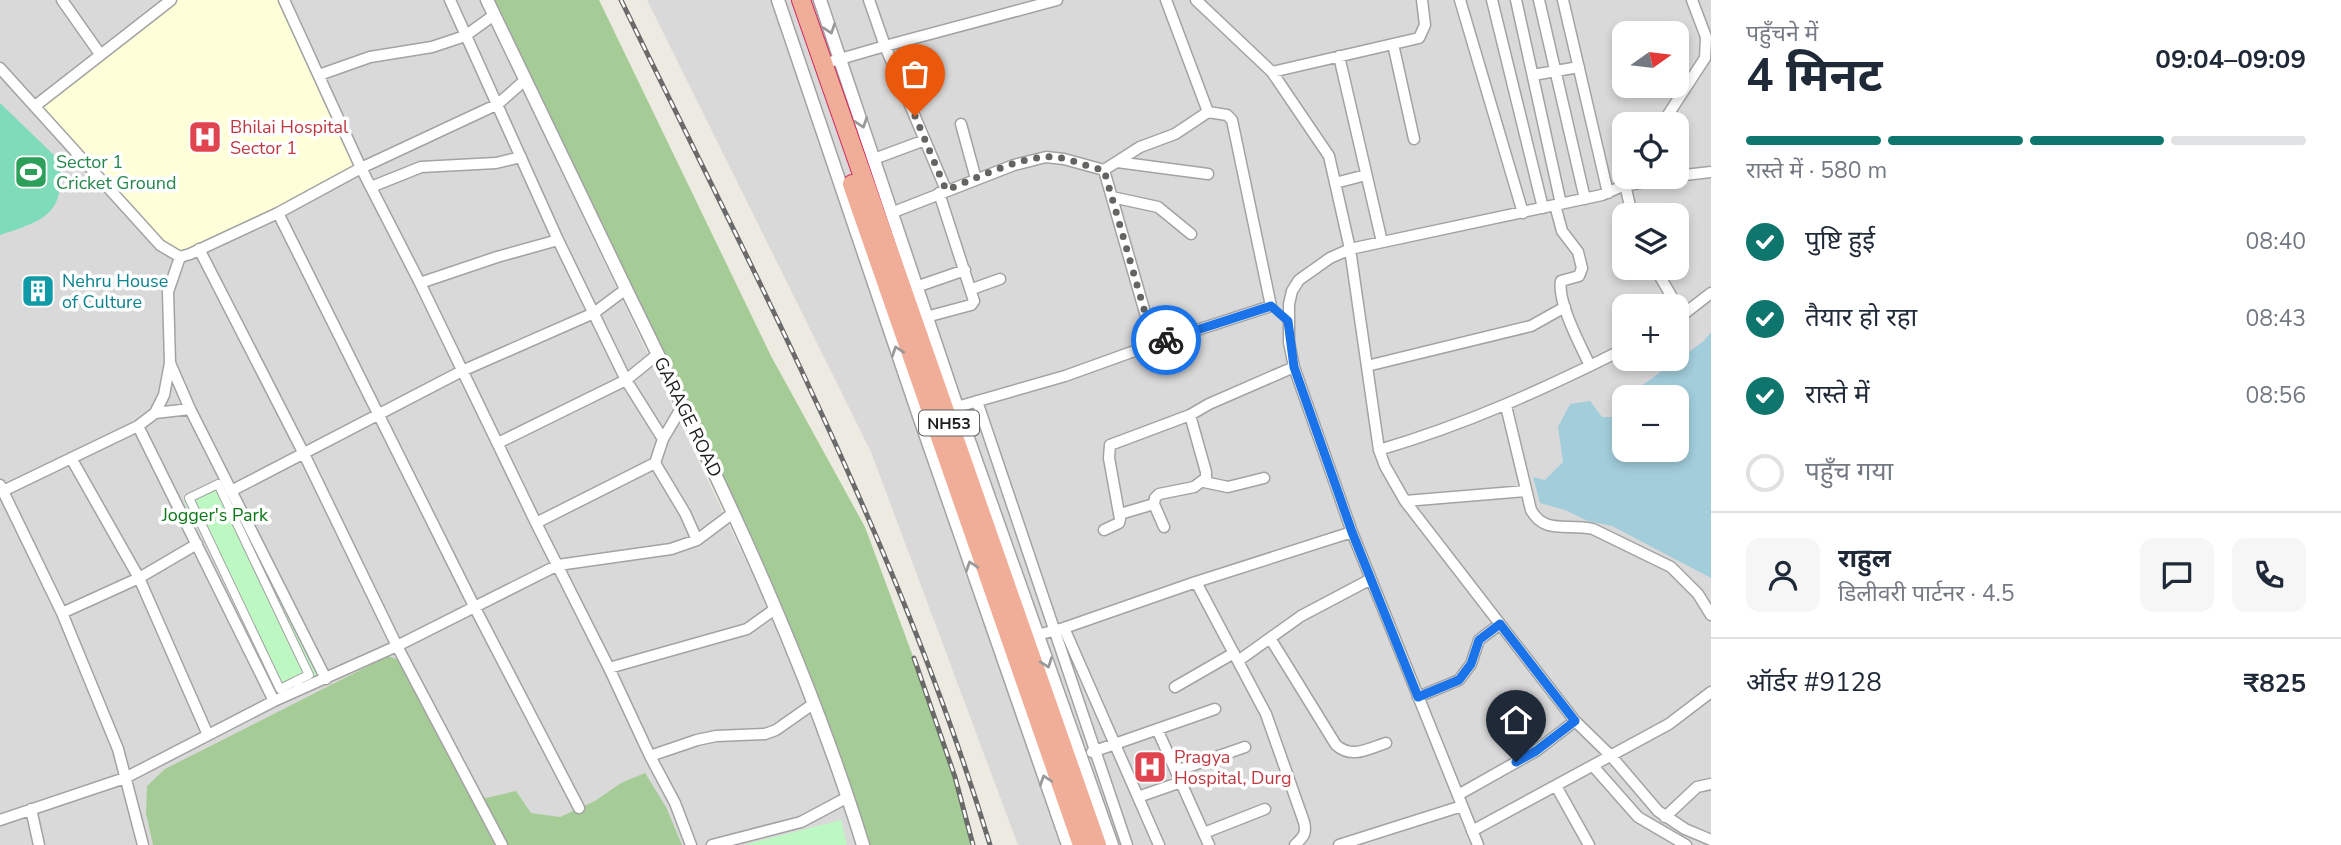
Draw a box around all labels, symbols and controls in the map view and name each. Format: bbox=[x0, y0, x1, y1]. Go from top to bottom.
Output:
text: पहुँचने में bbox=[1746, 18, 1818, 49]
north arrow bbox=[1612, 21, 1689, 98]
map controls bbox=[1612, 21, 1689, 462]
one-way arrow bbox=[822, 23, 836, 35]
text: 09:04–09:09 bbox=[2155, 42, 2306, 77]
pin bbox=[885, 44, 945, 116]
text: 4 मिनट bbox=[1746, 44, 1883, 107]
icon: bag bbox=[896, 55, 934, 93]
button: locate bbox=[1612, 112, 1689, 189]
place label: Bhilai Hospital Sector 1 bbox=[230, 115, 349, 160]
one-way arrow bbox=[853, 117, 868, 129]
hospital icon: Bhilai Hospital Sector 1 bbox=[186, 118, 224, 156]
place label: Sector 1 Cricket Ground bbox=[56, 150, 177, 195]
sports icon: Sector 1 Cricket Ground bbox=[12, 153, 50, 191]
text: रास्ते में · 580 m bbox=[1746, 155, 1887, 186]
button: layers bbox=[1612, 203, 1689, 280]
icon: check bbox=[1746, 223, 1784, 261]
text: पुष्टि हुई bbox=[1805, 223, 1875, 258]
text: 08:40 bbox=[2246, 226, 2306, 257]
place label: Nehru House of Culture bbox=[62, 269, 168, 314]
building icon: Nehru House of Culture bbox=[19, 272, 57, 310]
button: + bbox=[1612, 294, 1689, 371]
icon: check bbox=[1746, 300, 1784, 338]
text: तैयार हो रहा bbox=[1805, 300, 1917, 335]
text: 08:43 bbox=[2246, 303, 2306, 334]
courier bbox=[1131, 305, 1201, 375]
icon: bike bbox=[1147, 321, 1185, 359]
one-way arrow bbox=[890, 345, 905, 357]
street label: GARAGE ROAD bbox=[648, 353, 728, 481]
icon: check bbox=[1746, 377, 1784, 415]
text: रास्ते में bbox=[1805, 377, 1870, 412]
text: 08:56 bbox=[2246, 380, 2306, 411]
button: − bbox=[1612, 385, 1689, 462]
road number: NH53 bbox=[919, 410, 979, 436]
text: पहुँच गया bbox=[1805, 454, 1893, 489]
park label: Jogger's Park bbox=[161, 503, 269, 527]
button: person bbox=[1746, 538, 1820, 612]
button: chat bbox=[2140, 538, 2214, 612]
button: phone bbox=[2232, 538, 2306, 612]
text: राहुल bbox=[1838, 541, 1891, 576]
one-way arrow bbox=[965, 560, 979, 572]
text: डिलीवरी पार्टनर · 4.5 bbox=[1838, 578, 2015, 609]
one-way arrow bbox=[1039, 656, 1053, 668]
text: ऑर्डर #9128 bbox=[1746, 665, 1882, 700]
text: ₹825 bbox=[2244, 666, 2306, 701]
pin bbox=[1486, 690, 1546, 762]
icon: home bbox=[1497, 701, 1535, 739]
place label: Pragya Hospital, Durg bbox=[1174, 745, 1291, 790]
hospital icon: Pragya Hospital, Durg bbox=[1131, 748, 1169, 786]
one-way arrow bbox=[1039, 775, 1053, 787]

